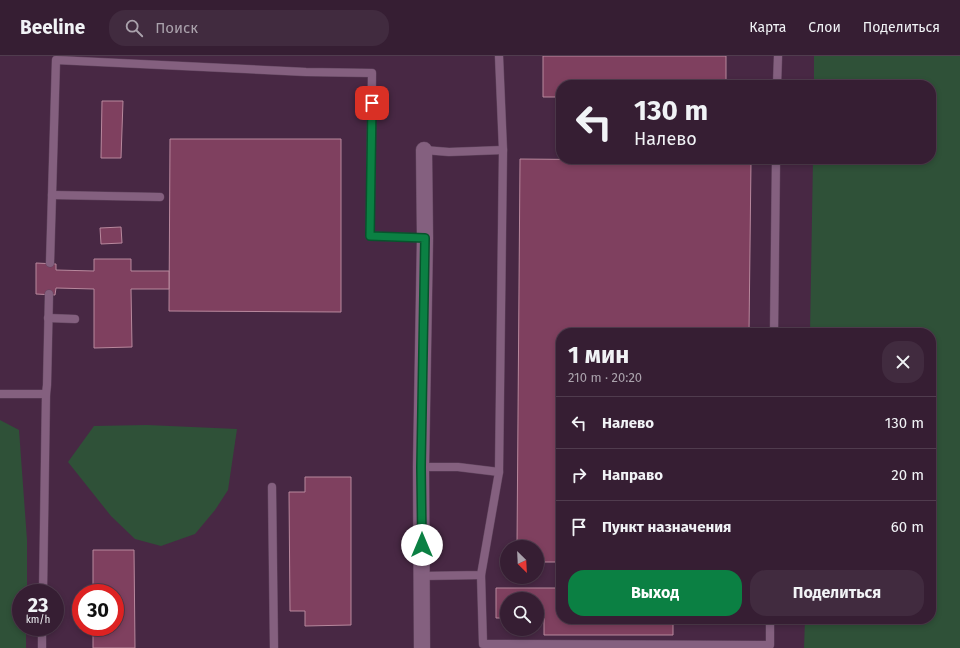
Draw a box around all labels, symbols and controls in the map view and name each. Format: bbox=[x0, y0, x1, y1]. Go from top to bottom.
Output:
search box bbox=[109, 10, 389, 46]
text: Beeline bbox=[20, 16, 85, 39]
icon: search bbox=[123, 17, 145, 39]
text: Поиск bbox=[155, 19, 198, 37]
text: Карта bbox=[749, 19, 786, 36]
text: Слои bbox=[808, 19, 841, 36]
text: Поделиться bbox=[863, 19, 940, 36]
pin bbox=[355, 86, 389, 120]
icon: arrive bbox=[361, 92, 383, 114]
text: 130 m bbox=[634, 94, 708, 127]
icon: left bbox=[568, 96, 620, 148]
text: Налево bbox=[634, 128, 697, 150]
text: 1 мин bbox=[568, 341, 629, 369]
button: close bbox=[882, 341, 924, 383]
text: 210 m · 20:20 bbox=[568, 370, 642, 385]
icon: left bbox=[568, 412, 590, 434]
text: Налево bbox=[602, 414, 654, 432]
text: 130 m bbox=[885, 414, 924, 432]
icon: right bbox=[568, 464, 590, 486]
text: Направо bbox=[602, 466, 663, 484]
text: 20 m bbox=[891, 466, 924, 484]
icon: arrive bbox=[568, 516, 590, 538]
text: Пункт назначения bbox=[602, 518, 731, 536]
text: 60 m bbox=[891, 518, 924, 536]
position arrow bbox=[401, 524, 443, 566]
north arrow bbox=[500, 540, 544, 584]
map controls bbox=[500, 540, 544, 636]
button: Выход bbox=[568, 570, 742, 616]
button: Поделиться bbox=[750, 570, 924, 616]
speed limit sign: 30 bbox=[72, 584, 124, 636]
button: search bbox=[500, 592, 544, 636]
text: 23 bbox=[28, 593, 48, 617]
text: km/h bbox=[26, 614, 50, 626]

